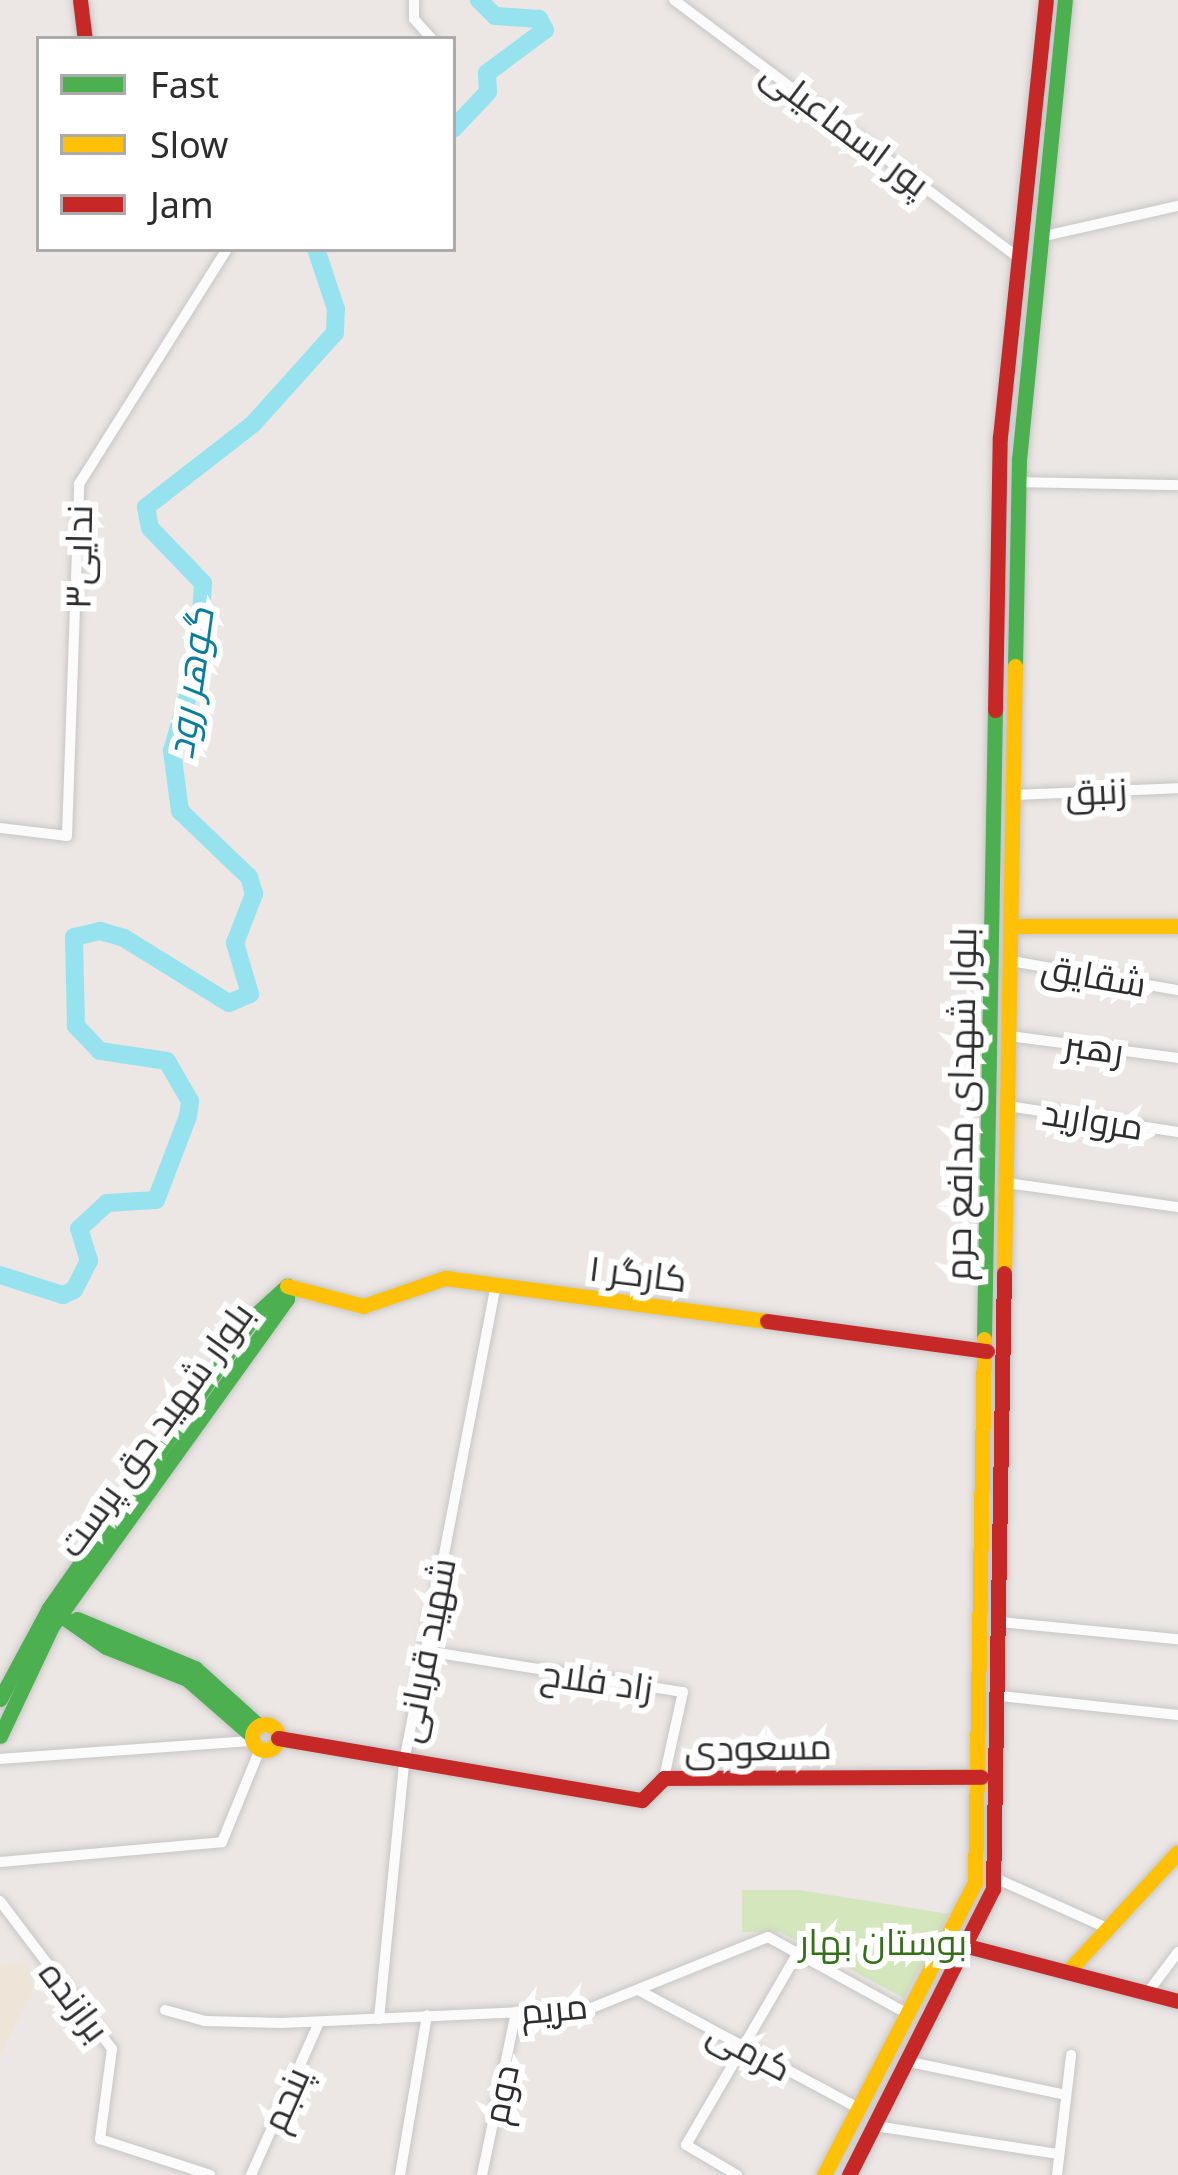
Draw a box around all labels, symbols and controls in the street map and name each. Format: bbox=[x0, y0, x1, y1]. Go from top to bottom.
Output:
legend bbox=[36, 36, 456, 252]
street label: پور اسماعیلی bbox=[754, 51, 938, 205]
text: Fast bbox=[150, 60, 219, 109]
text: Slow bbox=[150, 120, 228, 169]
text: Jam bbox=[150, 180, 214, 229]
street label: ندایی۳ bbox=[55, 504, 101, 610]
water label: گوهر رود bbox=[155, 604, 223, 762]
street label: زنبق bbox=[1064, 768, 1128, 814]
street label: بلوار شهدای مدافع حرم bbox=[935, 927, 985, 1281]
street label: شقایق bbox=[1038, 945, 1150, 1005]
street label: رهبر bbox=[1062, 1021, 1126, 1073]
street label: مروارید bbox=[1039, 1090, 1147, 1148]
street label: کارگر ۱ bbox=[587, 1246, 689, 1300]
street label: بلوار شهید حق پرست bbox=[48, 1293, 262, 1565]
street label: شهید قربانی bbox=[386, 1554, 464, 1746]
street label: زاد فلاح bbox=[538, 1651, 656, 1709]
street label: مسعودی bbox=[684, 1724, 832, 1770]
park label: بوستان بهار bbox=[799, 1920, 967, 1964]
street label: برازنده bbox=[31, 1952, 119, 2050]
street label: مریم bbox=[519, 1984, 589, 2032]
street label: کرمی bbox=[701, 2010, 799, 2090]
street label: پنجم bbox=[252, 2060, 318, 2138]
street label: دوم bbox=[473, 2060, 527, 2128]

